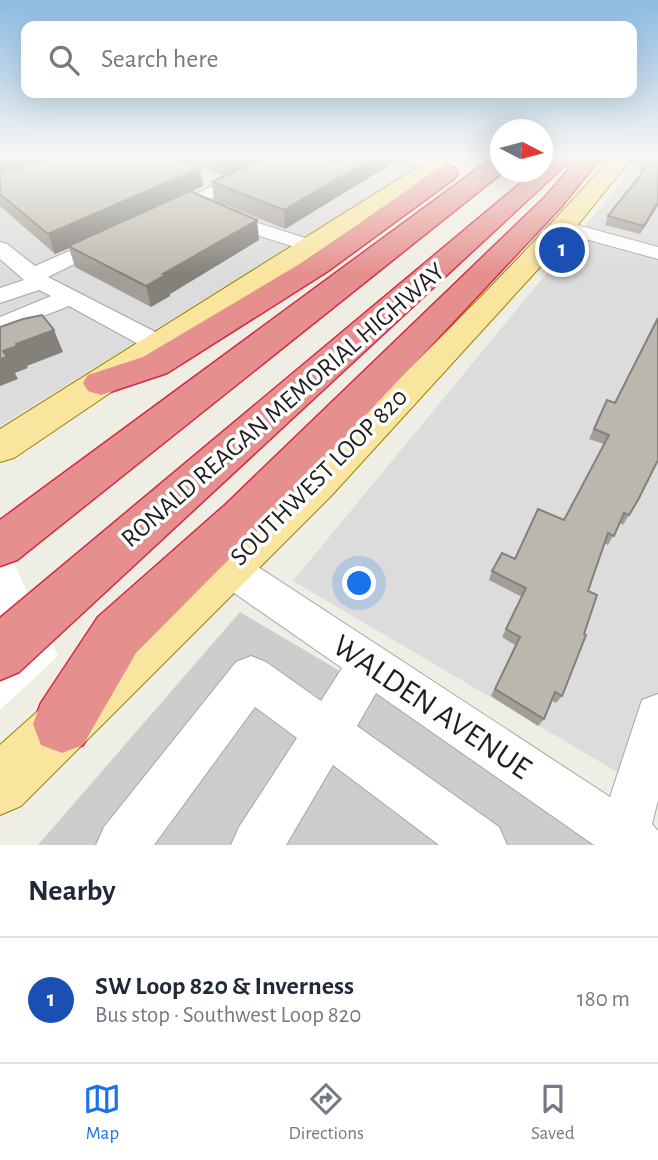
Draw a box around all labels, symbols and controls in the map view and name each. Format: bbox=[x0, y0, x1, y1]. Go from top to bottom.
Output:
search box bbox=[21, 21, 637, 98]
icon: search bbox=[45, 41, 83, 79]
text: Search here bbox=[101, 46, 219, 72]
north arrow bbox=[490, 119, 553, 182]
pin: 1 bbox=[539, 224, 585, 276]
street label: RONALD REAGAN MEMORIAL HIGHWAY bbox=[116, 258, 450, 552]
street label: SOUTHWEST LOOP 820 bbox=[226, 384, 412, 570]
your location bbox=[342, 566, 376, 600]
street label: WALDEN AVENUE bbox=[327, 629, 537, 785]
text: Nearby bbox=[28, 876, 116, 906]
text: SW Loop 820 & Inverness bbox=[95, 973, 354, 999]
text: 1 bbox=[47, 988, 55, 1011]
text: 180 m bbox=[577, 988, 630, 1011]
text: Bus stop · Southwest Loop 820 bbox=[95, 1004, 361, 1027]
tab: Map bbox=[83, 1080, 121, 1145]
tab: Directions bbox=[288, 1080, 364, 1145]
tab: Saved bbox=[531, 1080, 575, 1145]

